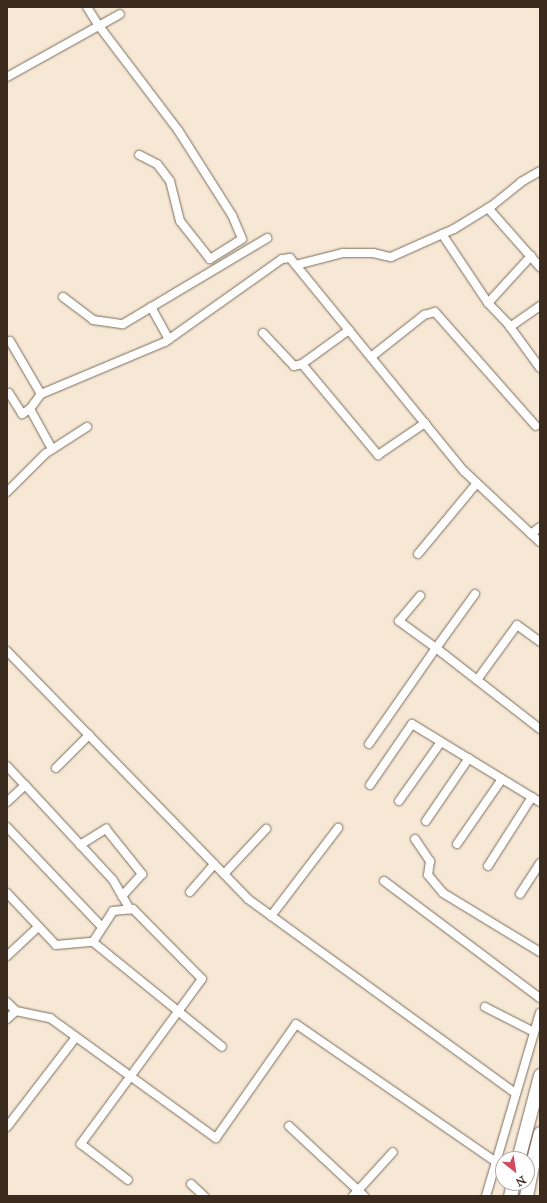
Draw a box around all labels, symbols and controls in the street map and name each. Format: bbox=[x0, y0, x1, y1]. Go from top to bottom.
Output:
north arrow bbox=[495, 1151, 535, 1191]
text: N bbox=[513, 1173, 528, 1189]

